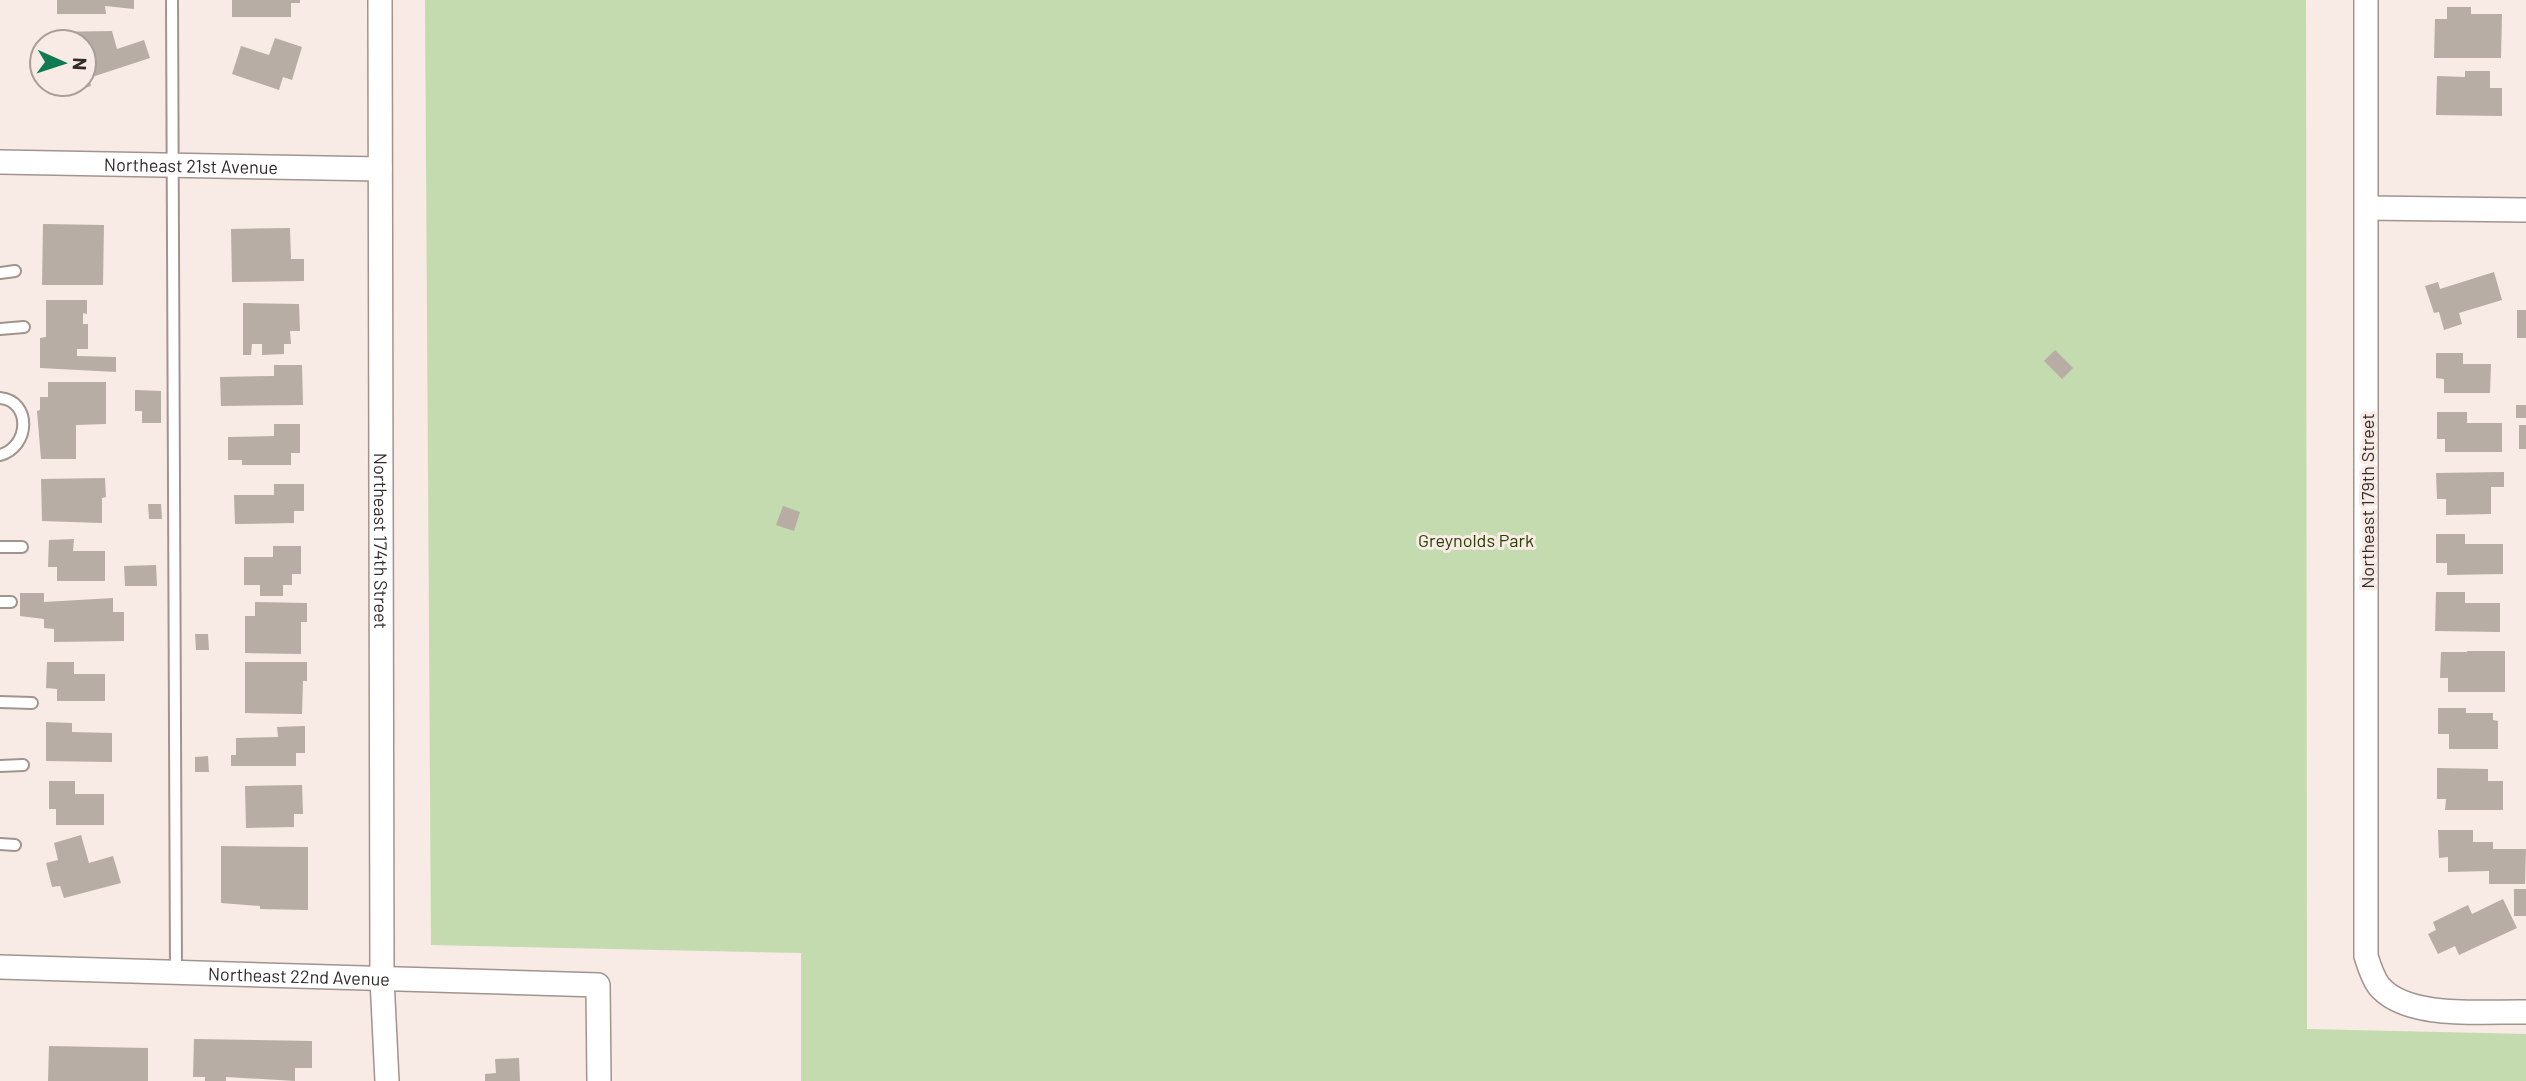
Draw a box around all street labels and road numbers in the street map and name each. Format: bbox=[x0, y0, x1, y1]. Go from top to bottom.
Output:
street label: Northeast 21st Avenue bbox=[104, 153, 278, 178]
street label: Northeast 179th Street bbox=[2356, 413, 2378, 589]
street label: Northeast 174th Street bbox=[370, 453, 392, 629]
street label: Northeast 22nd Avenue bbox=[208, 962, 390, 990]

